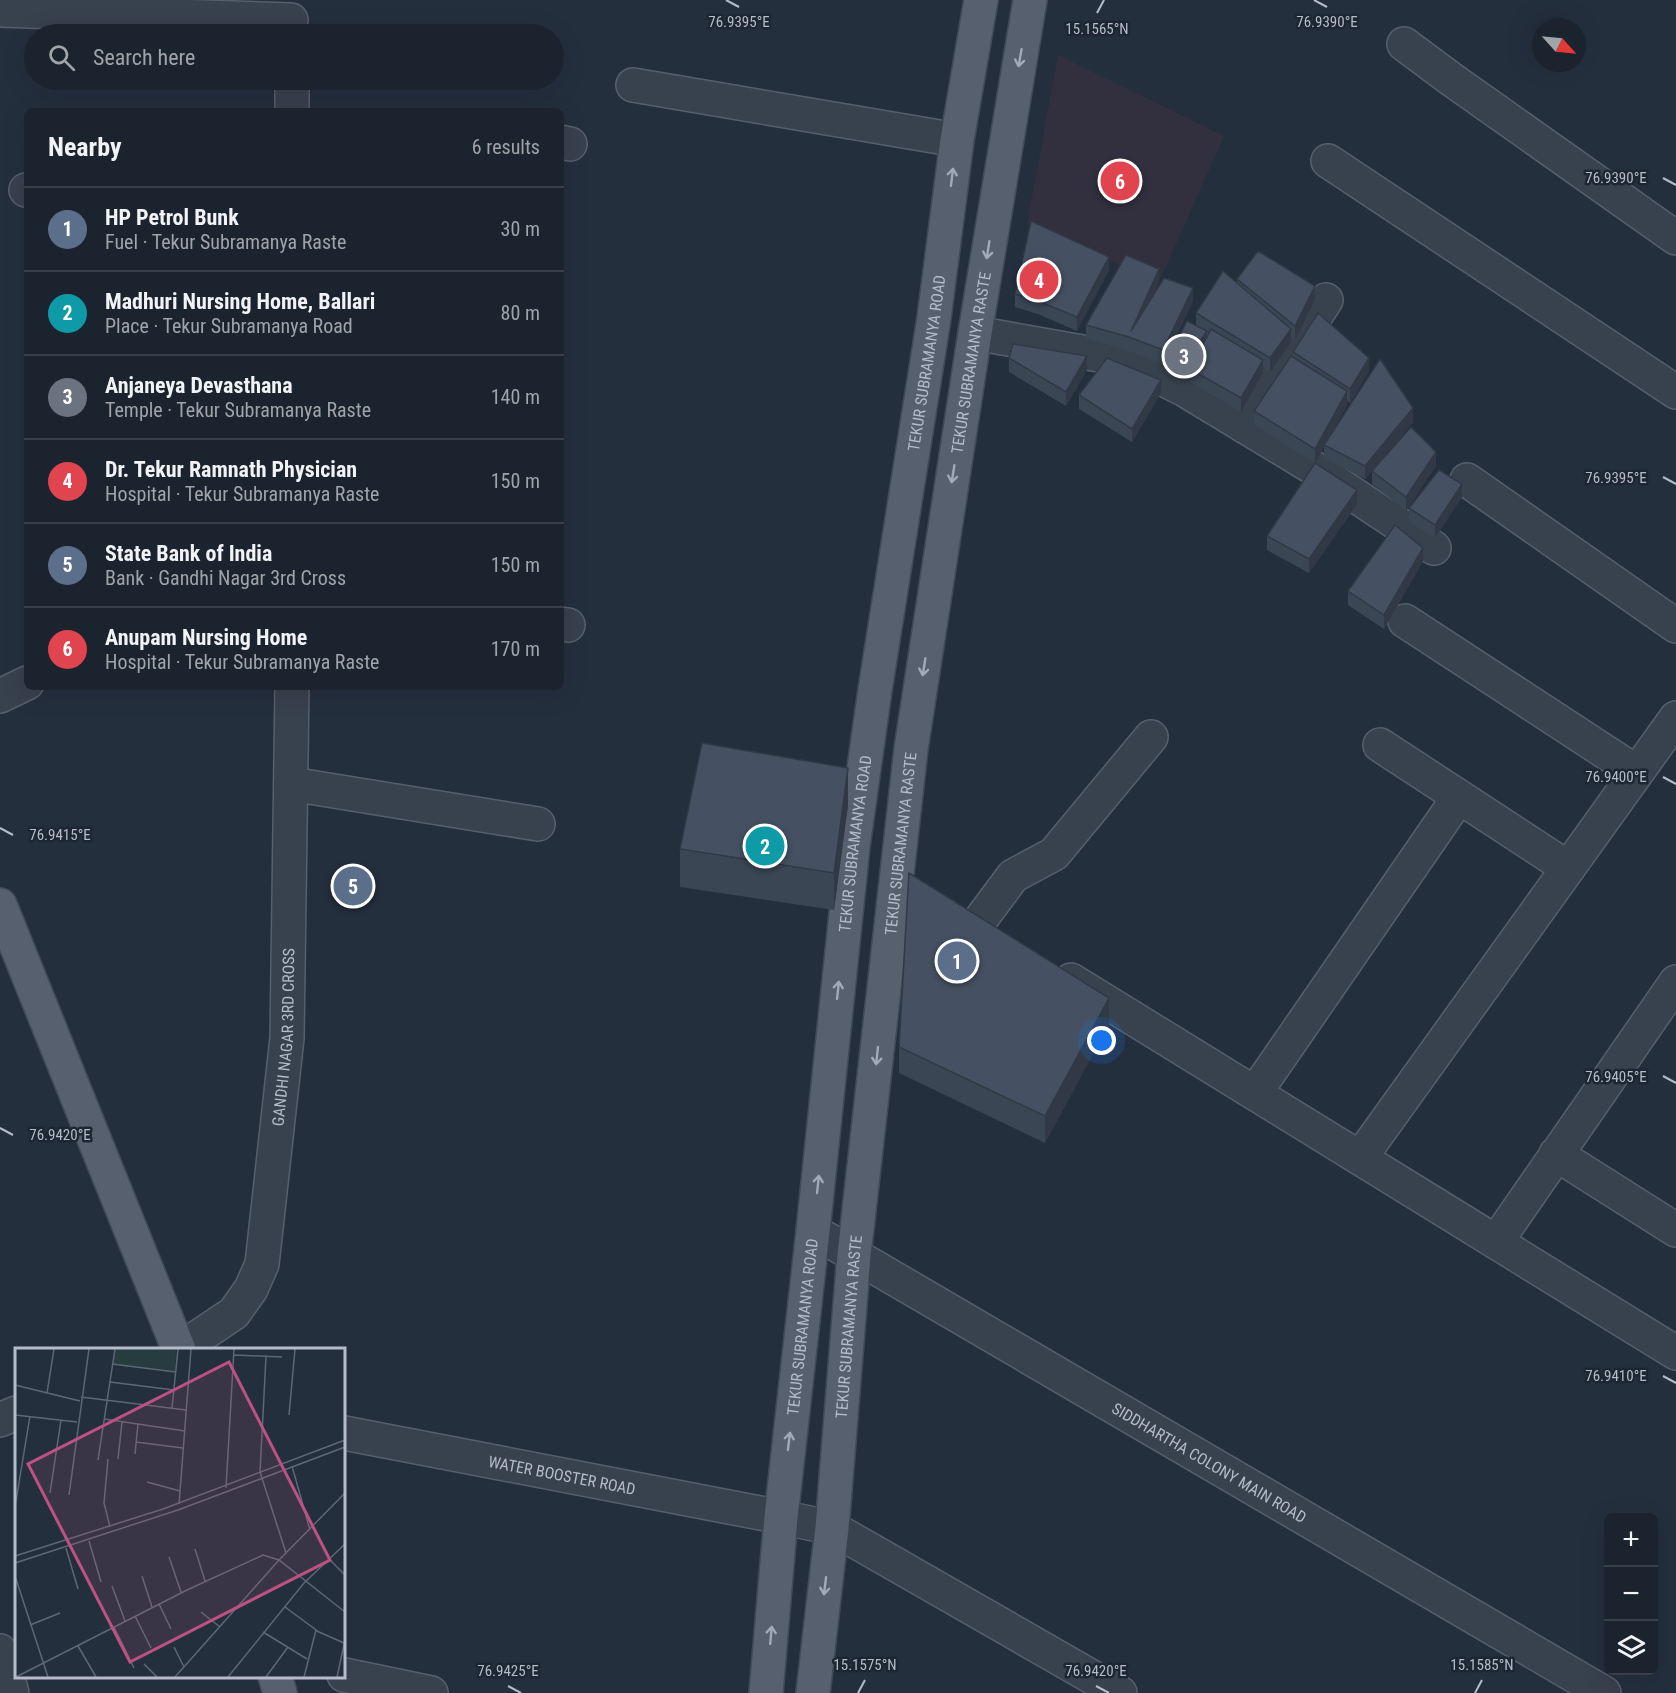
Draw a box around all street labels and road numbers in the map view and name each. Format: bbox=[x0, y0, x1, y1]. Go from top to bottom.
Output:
street label: TEKUR SUBRAMANYA RASTE bbox=[948, 270, 995, 455]
street label: TEKUR SUBRAMANYA ROAD bbox=[904, 274, 949, 453]
street label: TEKUR SUBRAMANYA RASTE bbox=[881, 751, 921, 936]
street label: TEKUR SUBRAMANYA ROAD bbox=[835, 754, 876, 933]
street label: GANDHI NAGAR 3RD CROSS bbox=[268, 948, 298, 1127]
street label: TEKUR SUBRAMANYA RASTE bbox=[832, 1234, 866, 1419]
street label: TEKUR SUBRAMANYA ROAD bbox=[783, 1237, 822, 1416]
street label: SIDDHARTHA COLONY MAIN ROAD bbox=[1109, 1399, 1310, 1527]
street label: WATER BOOSTER ROAD bbox=[487, 1452, 637, 1499]

